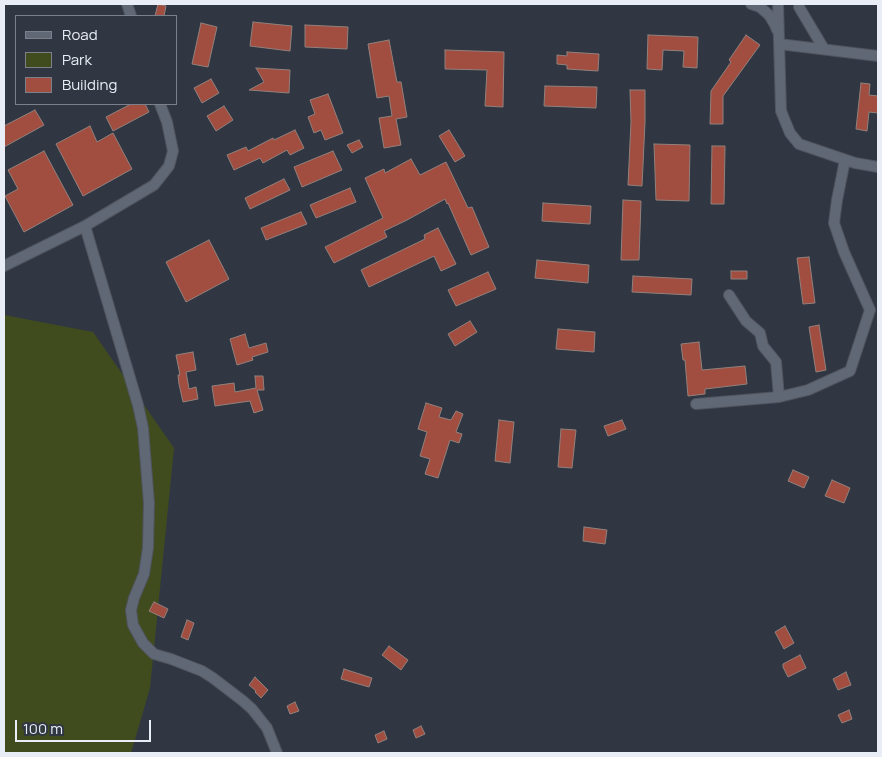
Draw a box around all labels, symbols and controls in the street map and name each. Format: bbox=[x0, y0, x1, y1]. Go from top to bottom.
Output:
legend bbox=[15, 15, 178, 105]
text: Road bbox=[62, 24, 98, 45]
text: Park bbox=[62, 49, 92, 70]
text: Building bbox=[62, 74, 117, 95]
scale bar bbox=[18, 710, 154, 742]
text: 100 m bbox=[23, 718, 63, 739]

